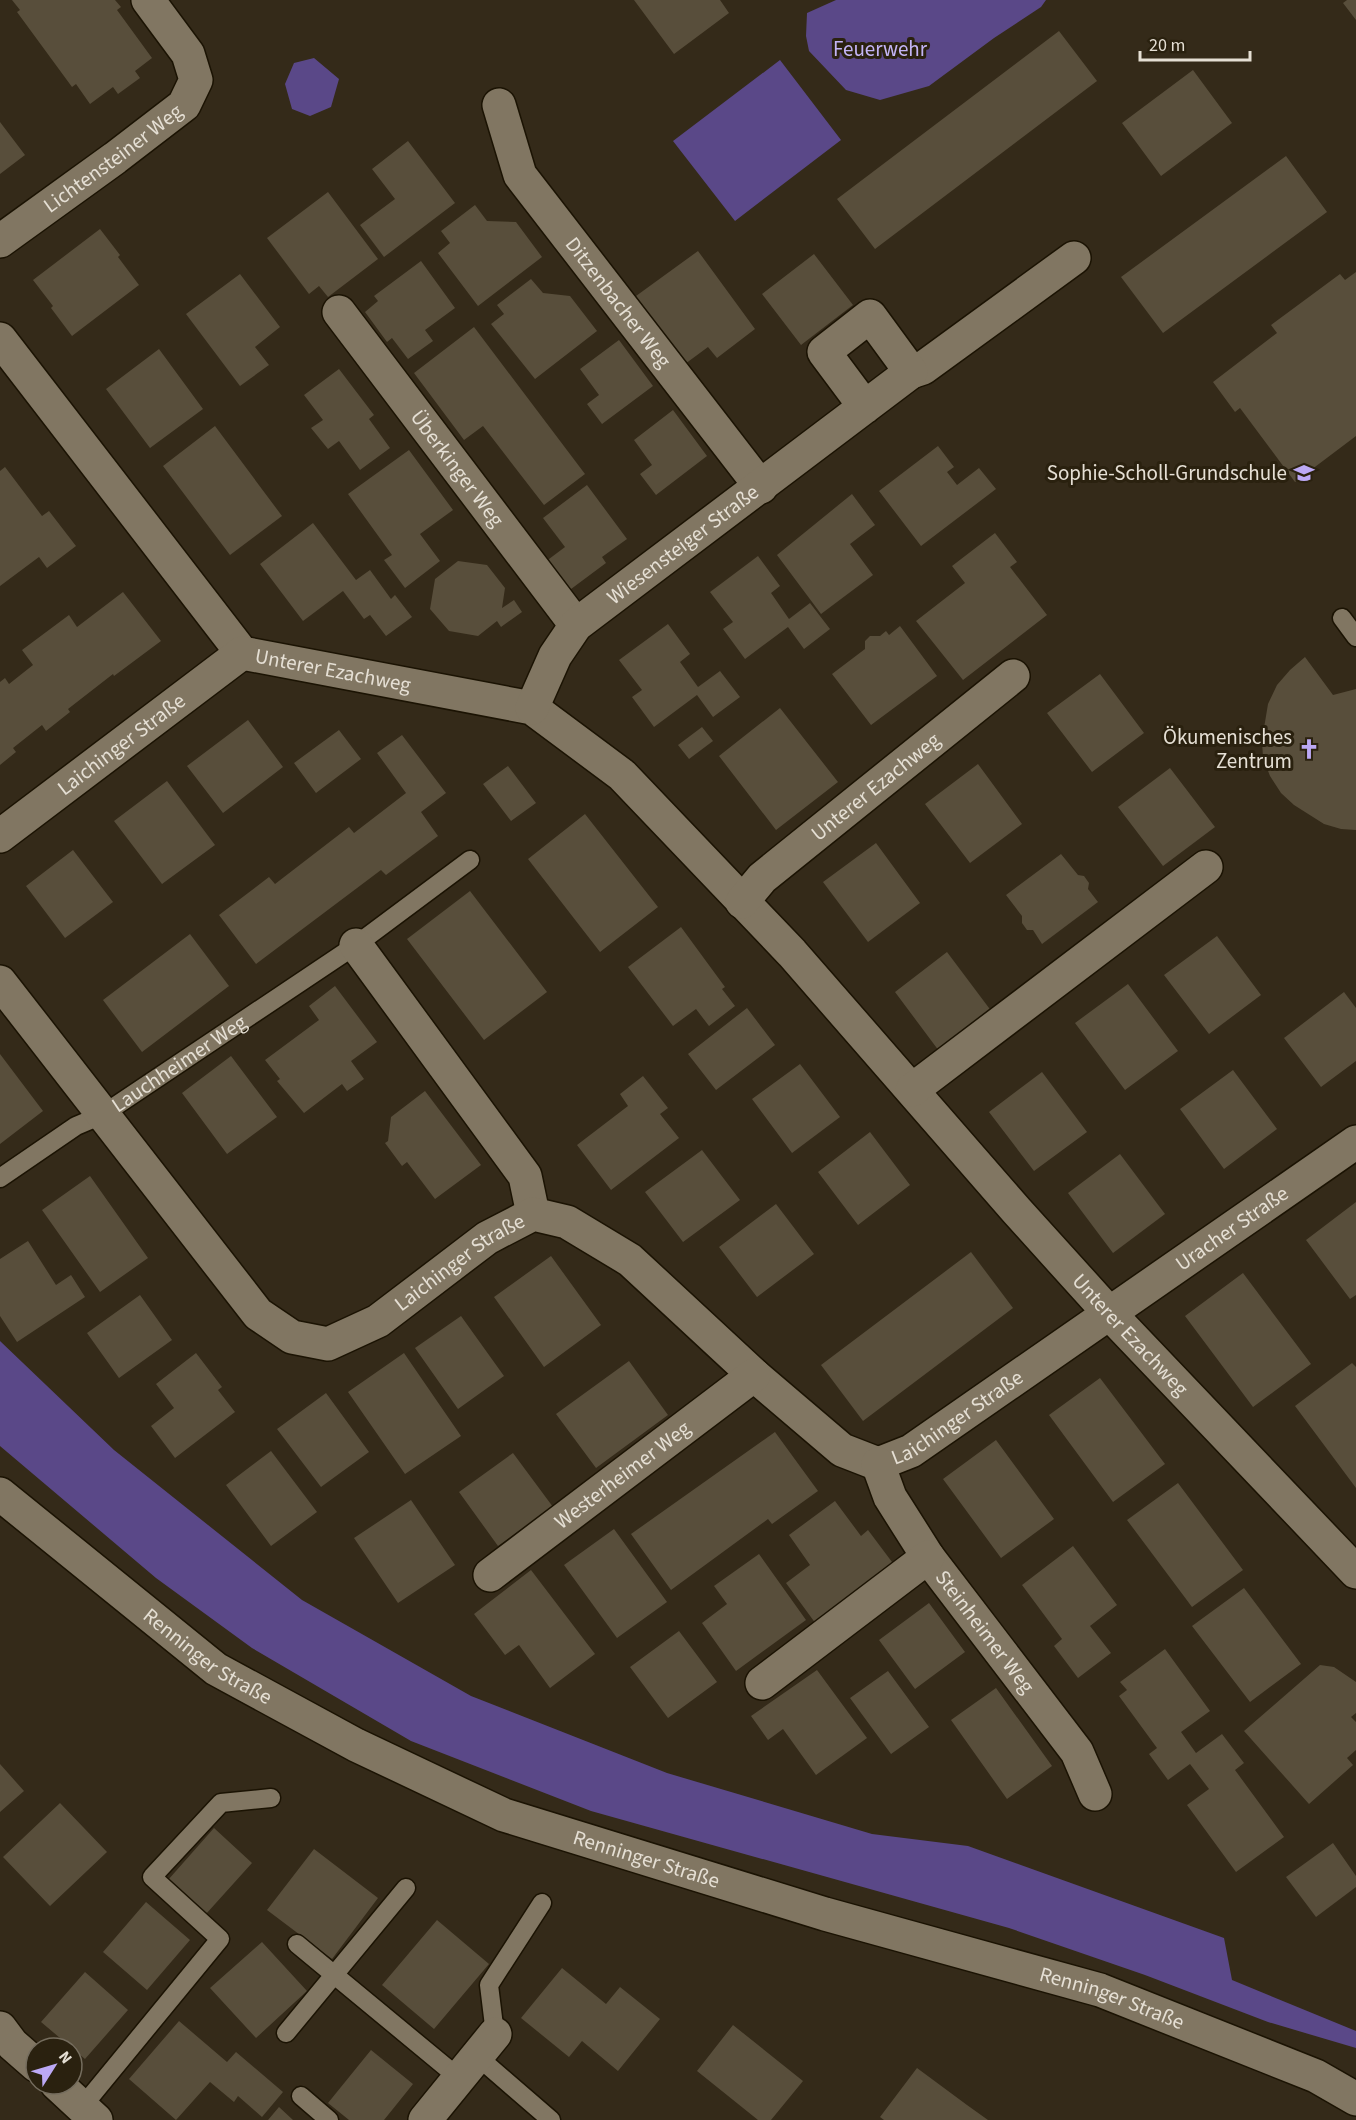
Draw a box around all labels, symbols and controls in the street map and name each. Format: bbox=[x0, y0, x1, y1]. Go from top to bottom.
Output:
scale bar bbox=[1140, 24, 1250, 62]
text: 20 m bbox=[1149, 33, 1185, 58]
park label: Feuerwehr bbox=[833, 34, 928, 64]
street label: Lichtensteiner Weg bbox=[37, 96, 189, 220]
street label: Ditzenbacher Weg bbox=[558, 231, 679, 374]
street label: Überkinger Weg bbox=[403, 404, 512, 533]
place label: Sophie-Scholl-Grundschule bbox=[1047, 458, 1287, 488]
school or university icon: Sophie-Scholl-Grundschule bbox=[1292, 461, 1316, 485]
street label: Wiesensteiger Straße bbox=[600, 477, 765, 612]
street label: Unterer Ezachweg bbox=[252, 641, 414, 700]
street label: Laichinger Straße bbox=[51, 686, 192, 803]
place label: Ökumenisches Zentrum bbox=[1163, 722, 1292, 776]
street label: Unterer Ezachweg bbox=[805, 725, 947, 848]
church icon: Ökumenisches Zentrum bbox=[1297, 737, 1321, 761]
street label: Lauchheimer Weg bbox=[105, 1007, 253, 1120]
street label: Uracher Straße bbox=[1169, 1178, 1294, 1278]
street label: Laichinger Straße bbox=[388, 1206, 530, 1318]
street label: Unterer Ezachweg bbox=[1065, 1267, 1196, 1403]
street label: Laichinger Straße bbox=[887, 1363, 1029, 1472]
street label: Westerheimer Weg bbox=[548, 1413, 697, 1536]
street label: Steinheimer Weg bbox=[928, 1564, 1042, 1700]
street label: Renninger Straße bbox=[137, 1601, 278, 1712]
street label: Renninger Straße bbox=[569, 1822, 723, 1896]
street label: Renninger Straße bbox=[1036, 1959, 1189, 2037]
north arrow bbox=[24, 2036, 84, 2096]
text: N bbox=[53, 2047, 77, 2068]

